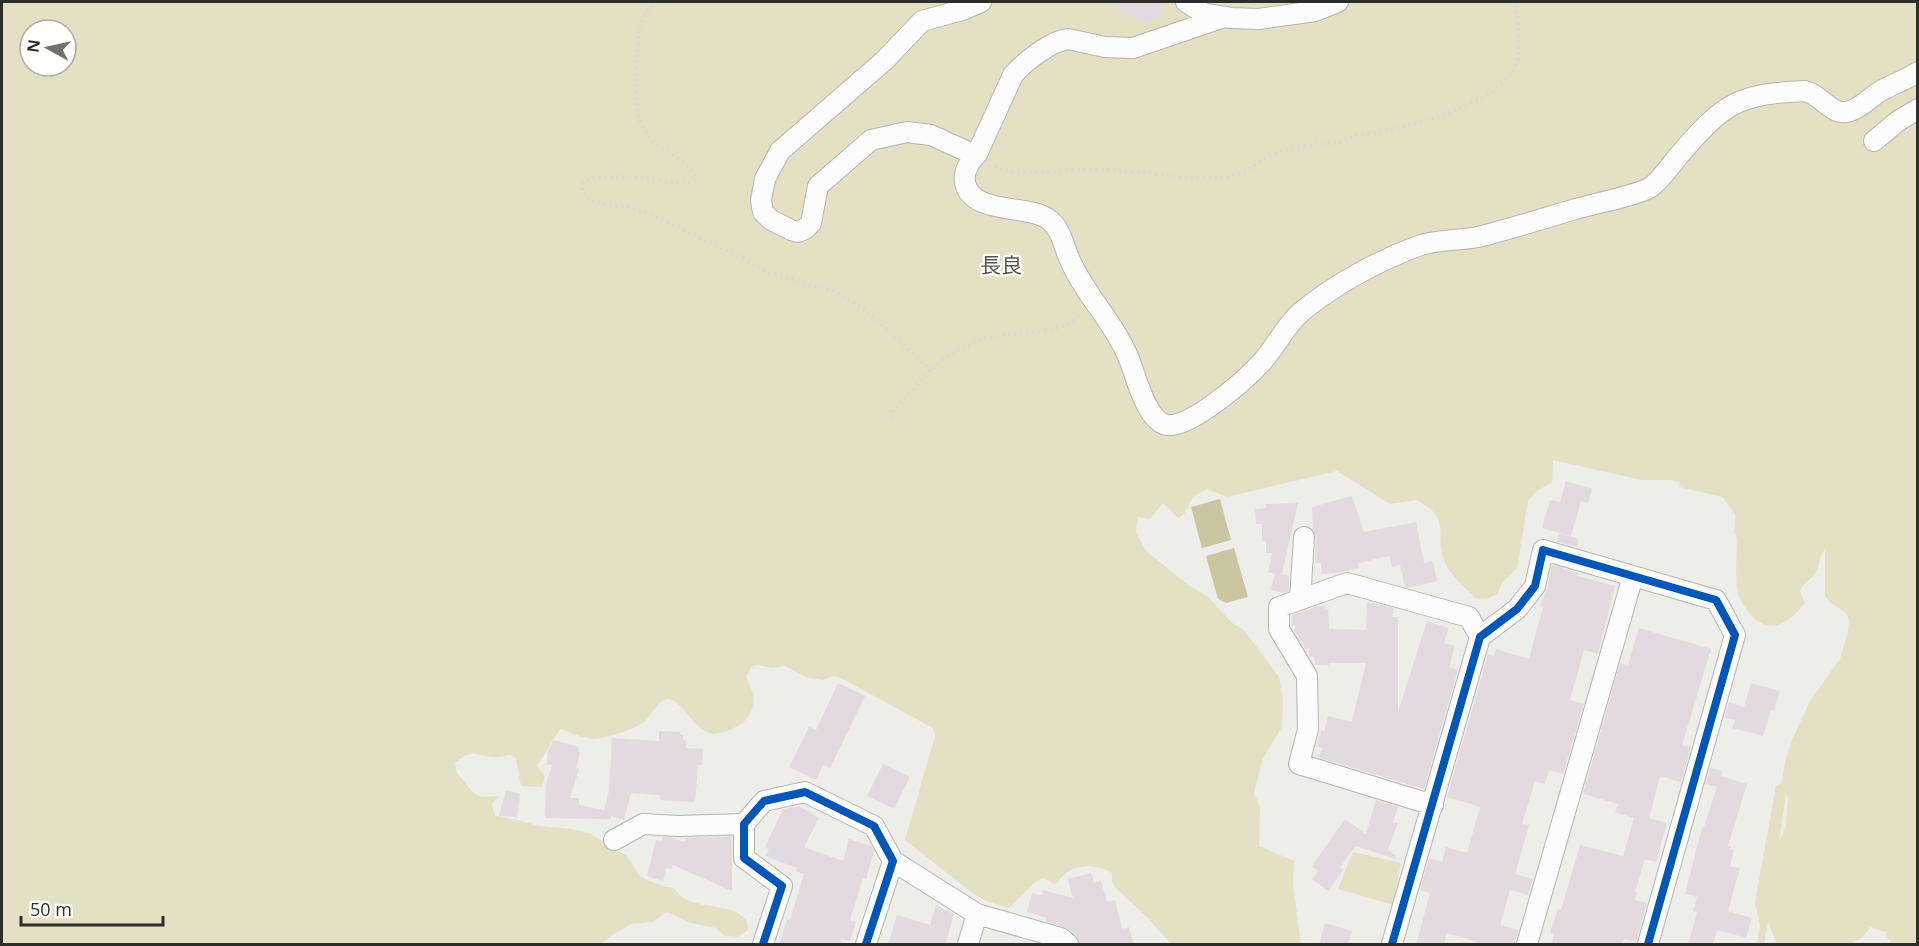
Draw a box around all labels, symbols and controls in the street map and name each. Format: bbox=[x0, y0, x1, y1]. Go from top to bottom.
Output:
north arrow bbox=[18, 18, 78, 78]
text: N bbox=[21, 38, 45, 54]
district label: 長良 bbox=[980, 251, 1022, 279]
scale bar bbox=[21, 889, 164, 927]
text: 50 m bbox=[30, 897, 72, 921]

